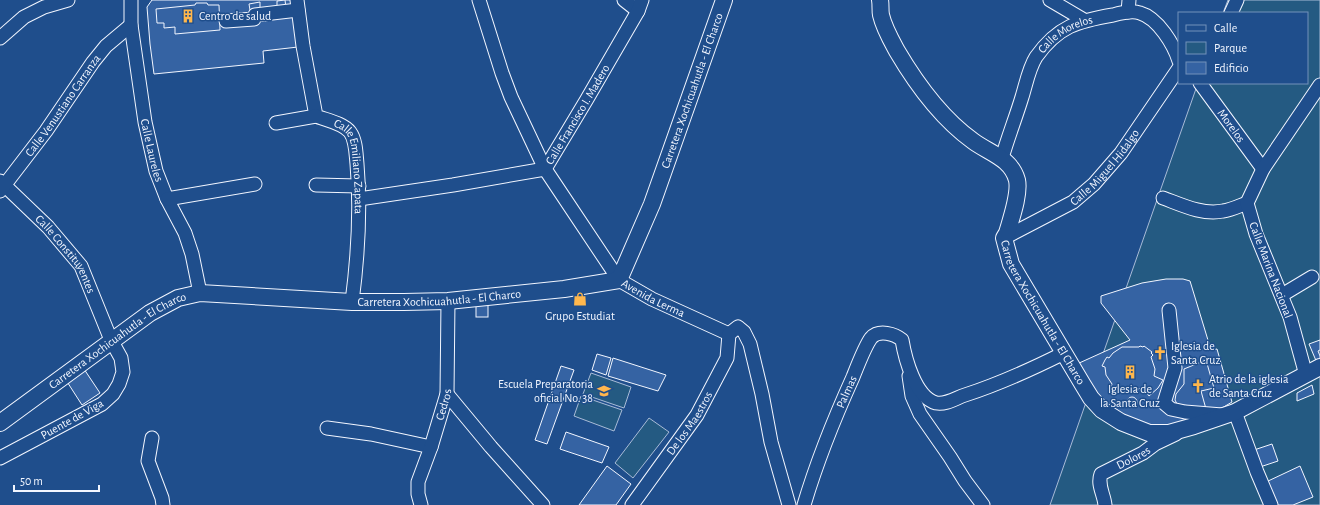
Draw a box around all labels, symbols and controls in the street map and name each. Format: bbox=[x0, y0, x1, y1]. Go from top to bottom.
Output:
building icon: Centro de salud bbox=[180, 8, 196, 24]
place label: Centro de salud bbox=[199, 10, 271, 22]
street label: Carretera Xochicuahutla - El Charco bbox=[659, 11, 725, 170]
legend bbox=[1178, 12, 1308, 84]
street label: Calle Morelos bbox=[1035, 13, 1094, 55]
text: Calle bbox=[1214, 22, 1237, 34]
text: Parque bbox=[1214, 42, 1247, 54]
street label: Calle Venustiano Carranza bbox=[23, 52, 103, 159]
street label: Calle Francisco I. Madero bbox=[543, 62, 612, 166]
text: Edificio bbox=[1214, 62, 1249, 74]
street label: Morelos bbox=[1215, 107, 1247, 145]
street label: Calle Emiliano Zapata bbox=[332, 117, 365, 215]
street label: Calle Laureles bbox=[138, 118, 166, 183]
street label: Calle Miguel Hidalgo bbox=[1068, 127, 1141, 208]
street label: Calle Constituyentes bbox=[33, 212, 97, 295]
street label: Calle Marina Nacional bbox=[1247, 220, 1295, 320]
street label: Carretera Xochicuahutla - El Charco bbox=[999, 239, 1087, 387]
street label: Avenida Lerma bbox=[620, 277, 687, 319]
street label: Carretera Xochicuahutla - El Charco bbox=[357, 287, 522, 308]
street label: Carretera Xochicuahutla - El Charco bbox=[47, 290, 187, 391]
shop icon: Grupo Estudiat bbox=[572, 291, 588, 307]
place label: Grupo Estudiat bbox=[545, 310, 615, 322]
place label: Iglesia de Santa Cruz bbox=[1171, 340, 1220, 366]
church icon: Iglesia de Santa Cruz bbox=[1152, 345, 1168, 361]
building icon: Iglesia de la Santa Cruz bbox=[1122, 364, 1138, 380]
place label: Atrio de la iglesia de Santa Cruz bbox=[1209, 373, 1289, 399]
street label: Palmas bbox=[834, 374, 859, 410]
place label: Escuela Preparatoria oficial No. 38 bbox=[498, 378, 593, 404]
church icon: Atrio de la iglesia de Santa Cruz bbox=[1190, 378, 1206, 394]
school or university icon: Escuela Preparatoria oficial No. 38 bbox=[596, 383, 612, 399]
place label: Iglesia de la Santa Cruz bbox=[1100, 383, 1160, 409]
street label: Cedros bbox=[433, 389, 453, 422]
street label: De los Maestros bbox=[664, 389, 714, 457]
street label: Puente de Viga bbox=[39, 397, 106, 441]
street label: Dolores bbox=[1115, 444, 1153, 471]
scale bar bbox=[14, 467, 99, 493]
text: 50 m bbox=[20, 475, 43, 487]

